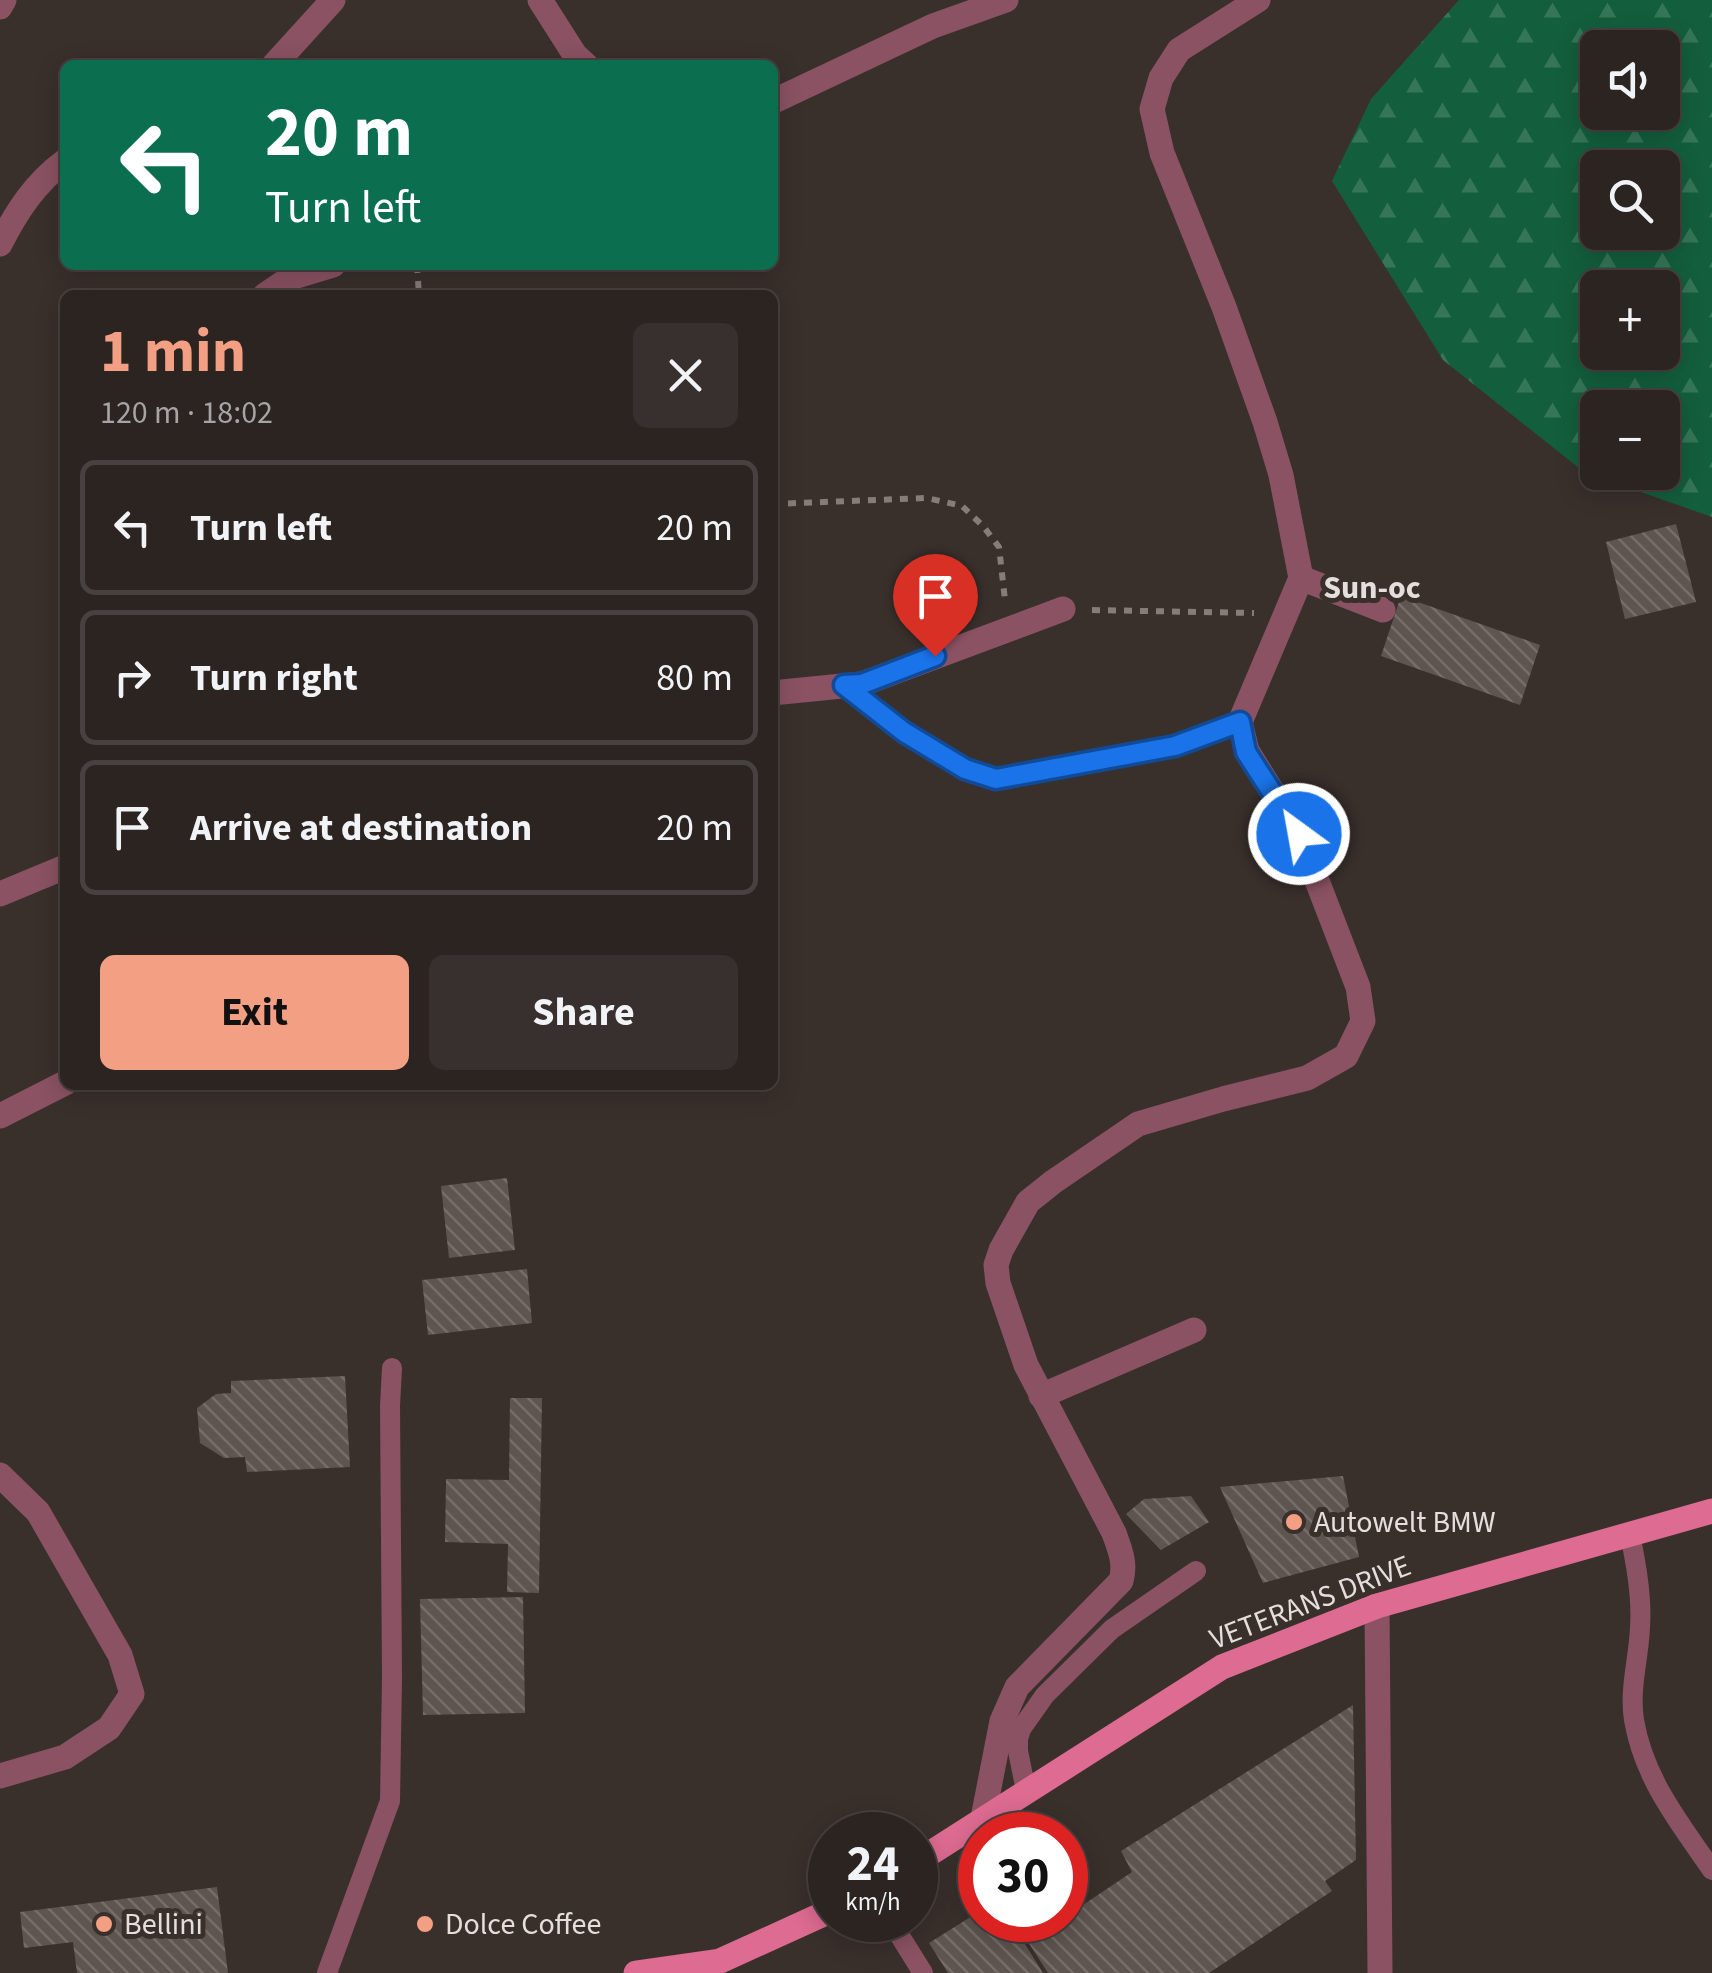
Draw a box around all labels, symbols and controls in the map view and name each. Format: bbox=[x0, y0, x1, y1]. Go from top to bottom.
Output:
map controls bbox=[1580, 30, 1680, 490]
button: sound bbox=[1580, 30, 1680, 130]
text: 20 m bbox=[265, 83, 413, 183]
icon: left bbox=[100, 100, 230, 230]
button: search bbox=[1580, 150, 1680, 250]
text: Turn left bbox=[265, 176, 421, 240]
button: + bbox=[1580, 270, 1680, 370]
text: 1 min bbox=[100, 310, 246, 395]
button: close bbox=[633, 323, 738, 428]
text: 120 m · 18:02 bbox=[100, 390, 273, 436]
button: − bbox=[1580, 390, 1680, 490]
icon: left bbox=[105, 500, 160, 555]
text: Turn left bbox=[190, 501, 332, 555]
text: 20 m bbox=[656, 501, 733, 555]
pin bbox=[893, 554, 978, 657]
district label: Sun-oc bbox=[1323, 565, 1421, 611]
icon: arrive bbox=[908, 569, 963, 624]
icon: right bbox=[105, 650, 160, 705]
text: Turn right bbox=[190, 651, 358, 705]
text: 80 m bbox=[656, 651, 733, 705]
position arrow bbox=[1247, 782, 1351, 886]
icon: arrive bbox=[105, 800, 160, 855]
text: Arrive at destination bbox=[190, 801, 532, 855]
text: 20 m bbox=[656, 801, 733, 855]
button: Exit bbox=[100, 955, 409, 1070]
button: Share bbox=[429, 955, 738, 1070]
place label: Autowelt BMW bbox=[1314, 1501, 1495, 1544]
marker: Autowelt BMW bbox=[1283, 1511, 1305, 1533]
street label: VETERANS DRIVE bbox=[1203, 1544, 1417, 1661]
speed limit sign: 30 bbox=[958, 1812, 1088, 1942]
text: 24 bbox=[847, 1829, 899, 1900]
text: km/h bbox=[845, 1884, 901, 1920]
place label: Bellini bbox=[124, 1903, 203, 1946]
place label: Dolce Coffee bbox=[445, 1903, 601, 1946]
marker: Bellini bbox=[93, 1913, 115, 1935]
marker: Dolce Coffee bbox=[414, 1913, 436, 1935]

